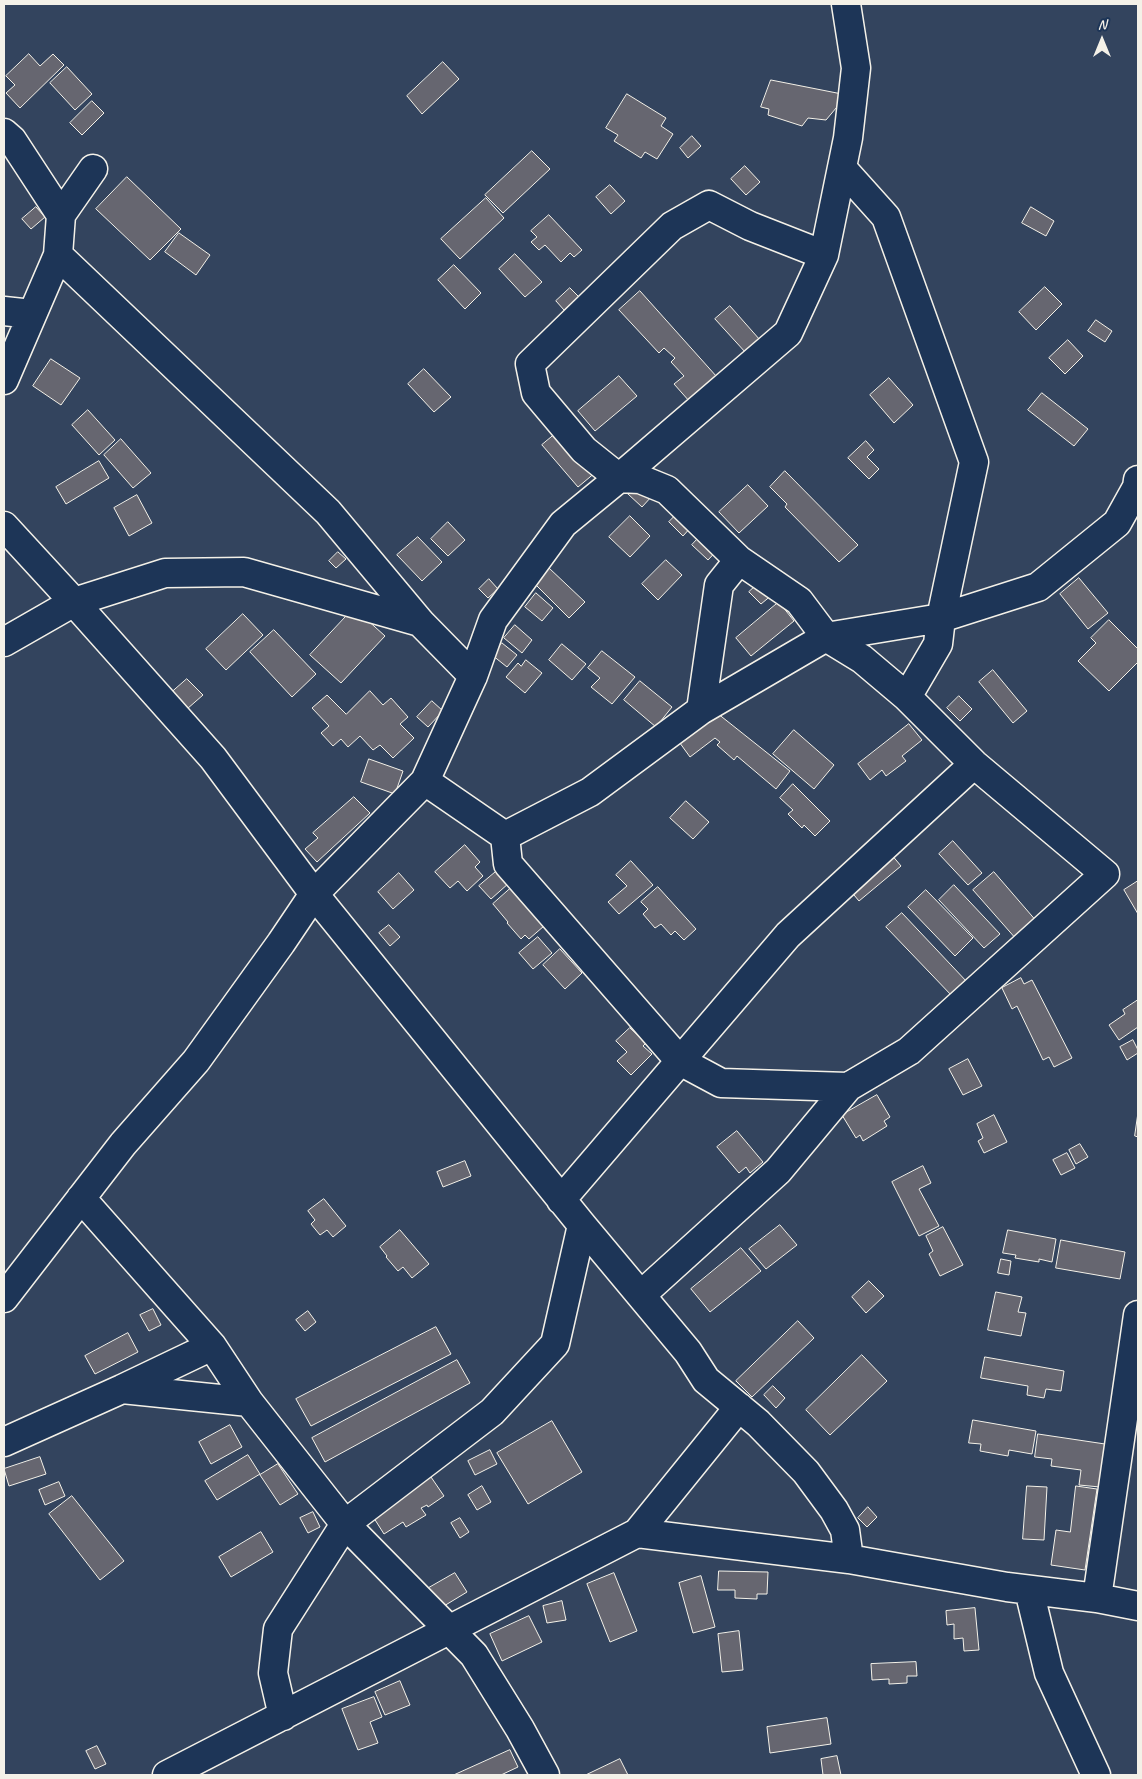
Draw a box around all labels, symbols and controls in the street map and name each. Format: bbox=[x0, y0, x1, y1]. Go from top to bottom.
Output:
north arrow bbox=[1077, 15, 1127, 65]
text: N bbox=[1098, 16, 1106, 33]

